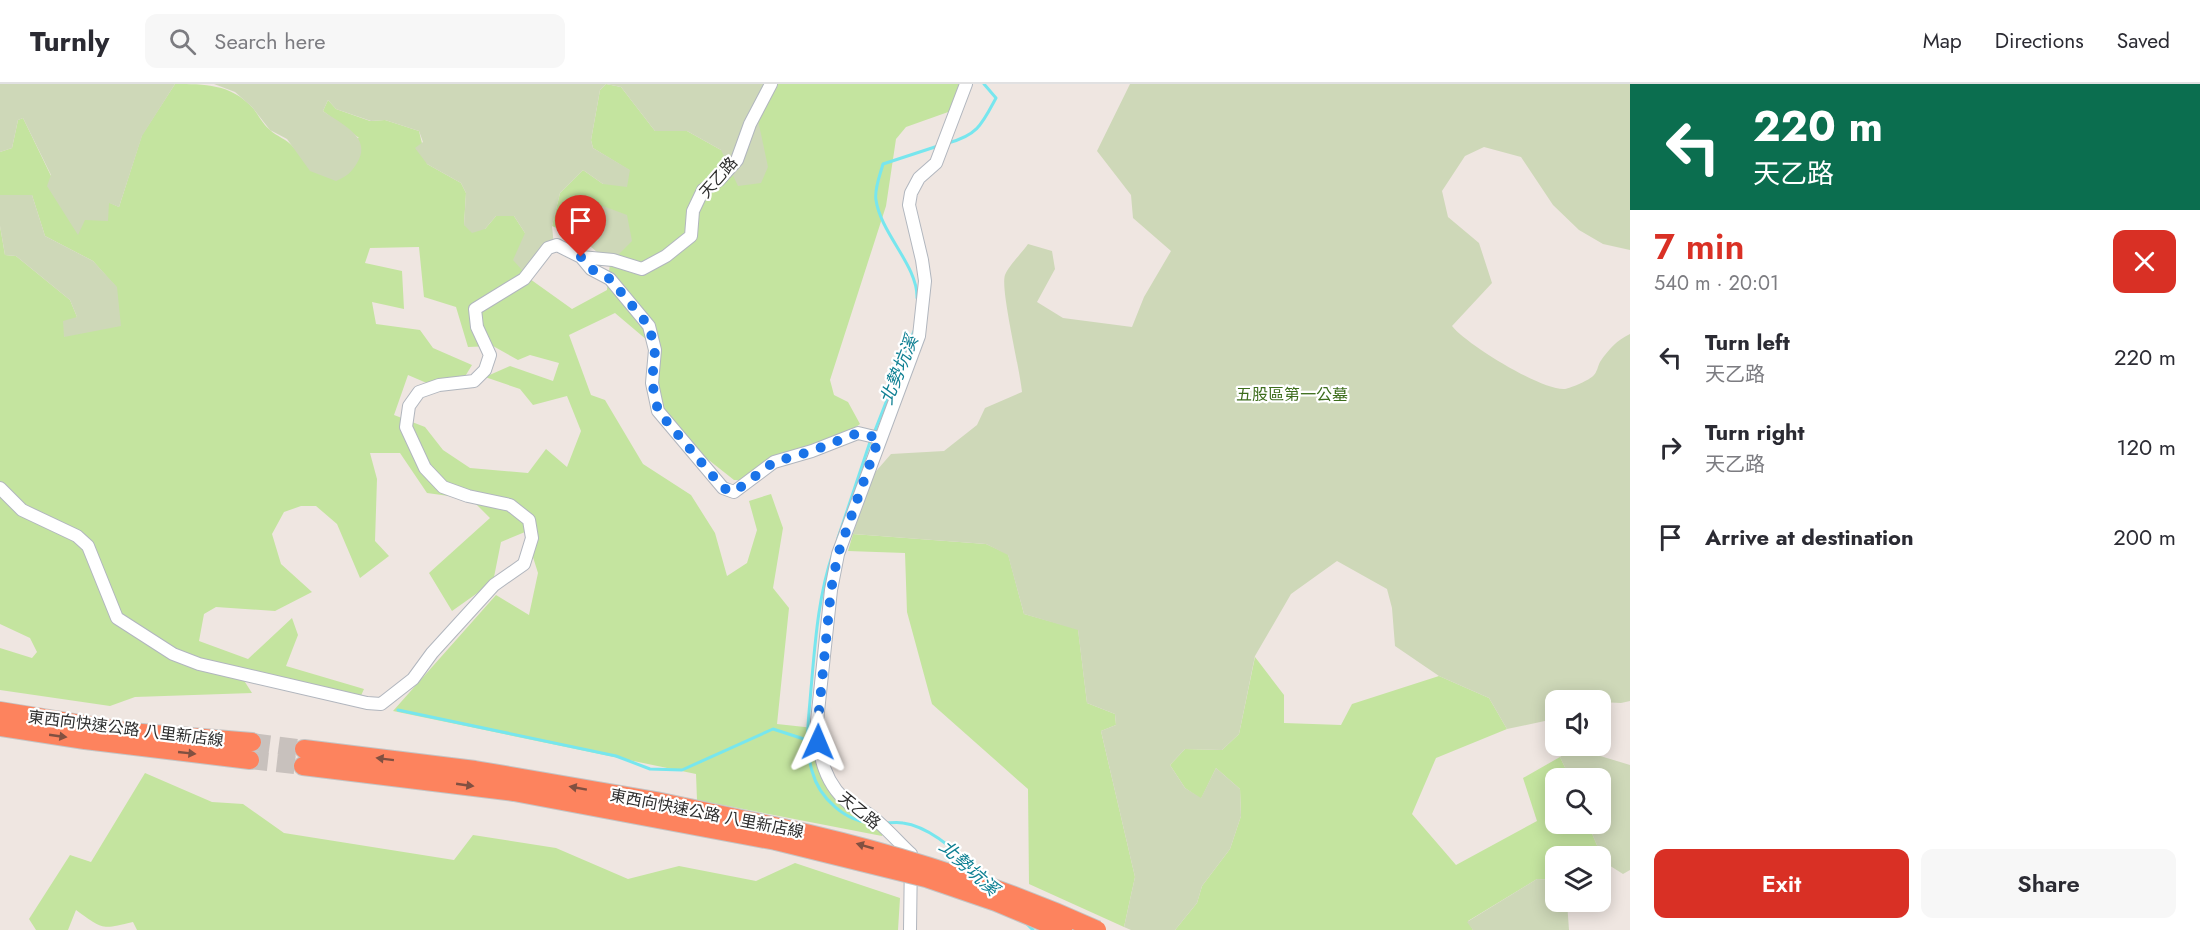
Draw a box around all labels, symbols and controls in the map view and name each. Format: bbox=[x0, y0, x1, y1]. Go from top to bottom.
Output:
search box bbox=[145, 14, 565, 68]
text: Turnly bbox=[30, 21, 109, 62]
icon: search bbox=[166, 25, 199, 58]
text: Search here bbox=[214, 25, 326, 57]
text: Map bbox=[1923, 26, 1962, 56]
text: Directions bbox=[1995, 26, 2084, 56]
text: Saved bbox=[2117, 26, 2170, 56]
text: 220 m bbox=[1753, 96, 1883, 157]
icon: left bbox=[1654, 108, 1732, 186]
street label: 天乙路 bbox=[694, 152, 743, 203]
text: 天乙路 bbox=[1753, 154, 1834, 193]
pin bbox=[555, 195, 606, 257]
icon: arrive bbox=[564, 204, 597, 237]
text: 7 min bbox=[1654, 220, 1745, 272]
button: close bbox=[2113, 230, 2176, 293]
text: 540 m · 20:01 bbox=[1654, 269, 1779, 298]
text: Turn left bbox=[1705, 326, 1790, 358]
water label: 北勢坑溪 bbox=[873, 329, 926, 408]
icon: left bbox=[1654, 341, 1687, 374]
text: 220 m bbox=[2114, 341, 2176, 373]
text: 天乙路 bbox=[1705, 360, 1765, 389]
park label: 五股區第一公墓 bbox=[1236, 383, 1348, 406]
text: Turn right bbox=[1705, 416, 1805, 448]
icon: right bbox=[1654, 431, 1687, 464]
text: 120 m bbox=[2117, 431, 2176, 463]
text: 天乙路 bbox=[1705, 450, 1765, 479]
icon: arrive bbox=[1654, 521, 1687, 554]
text: Arrive at destination bbox=[1705, 521, 1914, 553]
text: 200 m bbox=[2113, 521, 2176, 553]
map controls bbox=[1545, 690, 1611, 912]
button: sound bbox=[1545, 690, 1611, 756]
street label: 東西向快速公路 八里新店線 bbox=[27, 705, 225, 752]
position arrow bbox=[786, 710, 850, 774]
one-way arrow bbox=[48, 732, 67, 741]
one-way arrow bbox=[178, 748, 197, 757]
one-way arrow bbox=[375, 754, 394, 763]
button: search bbox=[1545, 768, 1611, 834]
one-way arrow bbox=[456, 780, 475, 789]
one-way arrow bbox=[568, 783, 587, 792]
street label: 東西向快速公路 八里新店線 bbox=[608, 783, 806, 844]
street label: 天乙路 bbox=[834, 786, 886, 834]
water label: 北勢坑溪 bbox=[934, 834, 1007, 904]
one-way arrow bbox=[856, 841, 874, 851]
button: layers bbox=[1545, 846, 1611, 912]
button: Exit bbox=[1654, 849, 1909, 918]
button: Share bbox=[1921, 849, 2176, 918]

